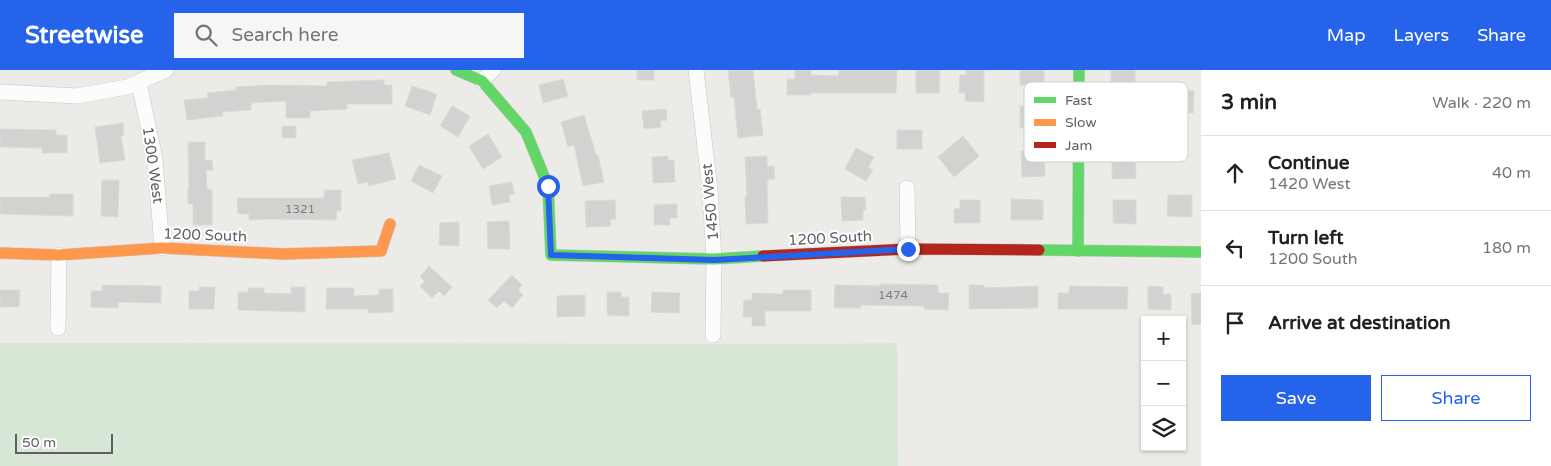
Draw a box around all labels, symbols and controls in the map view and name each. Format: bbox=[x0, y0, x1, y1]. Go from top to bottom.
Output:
search box bbox=[174, 13, 524, 58]
text: Streetwise bbox=[25, 21, 144, 50]
icon: search bbox=[192, 21, 220, 49]
text: Search here bbox=[232, 24, 338, 46]
text: Map bbox=[1327, 24, 1366, 46]
text: Layers bbox=[1394, 24, 1449, 46]
text: Share bbox=[1477, 24, 1526, 46]
legend bbox=[1024, 82, 1188, 162]
text: 3 min bbox=[1221, 90, 1277, 115]
text: Fast bbox=[1065, 92, 1093, 109]
text: Walk · 220 m bbox=[1432, 93, 1531, 113]
text: Slow bbox=[1065, 114, 1097, 131]
street label: 1300 West bbox=[139, 125, 167, 205]
text: Jam bbox=[1065, 137, 1092, 154]
text: Continue bbox=[1268, 152, 1350, 174]
icon: ahead bbox=[1221, 159, 1249, 187]
street label: 1450 West bbox=[698, 162, 722, 241]
text: 40 m bbox=[1492, 163, 1531, 183]
text: 1420 West bbox=[1268, 174, 1351, 194]
route start bbox=[537, 175, 560, 198]
house number: 1321 bbox=[285, 202, 315, 216]
street label: 1200 South bbox=[163, 225, 247, 245]
street label: 1200 South bbox=[788, 227, 872, 249]
text: Turn left bbox=[1268, 227, 1344, 249]
icon: left bbox=[1221, 234, 1249, 262]
route end bbox=[897, 238, 920, 261]
text: 180 m bbox=[1482, 238, 1531, 258]
text: 1200 South bbox=[1268, 249, 1358, 269]
house number: 1474 bbox=[878, 288, 909, 302]
icon: arrive bbox=[1221, 309, 1249, 337]
text: Arrive at destination bbox=[1268, 312, 1451, 334]
map controls bbox=[1141, 316, 1186, 451]
button: + bbox=[1141, 316, 1186, 361]
button: − bbox=[1141, 361, 1186, 406]
button: Save bbox=[1221, 375, 1371, 421]
button: Share bbox=[1381, 375, 1531, 421]
button: layers bbox=[1141, 406, 1186, 451]
scale bar bbox=[15, 431, 112, 454]
text: 50 m bbox=[22, 434, 56, 451]

